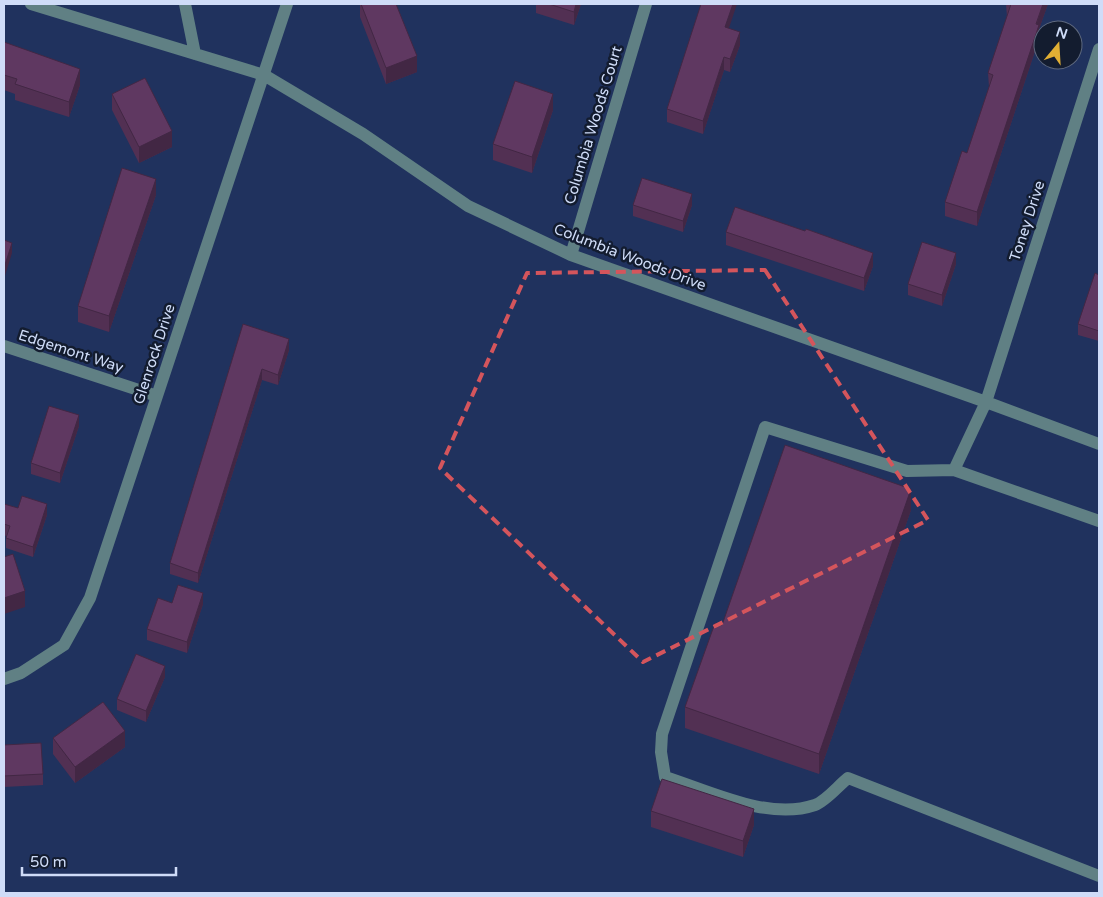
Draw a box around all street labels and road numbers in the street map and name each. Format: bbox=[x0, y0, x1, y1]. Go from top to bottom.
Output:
street label: Columbia Woods Court bbox=[560, 43, 626, 206]
street label: Toney Drive bbox=[1006, 178, 1048, 264]
street label: Columbia Woods Drive bbox=[551, 220, 709, 294]
street label: Glenrock Drive bbox=[129, 302, 179, 406]
street label: Edgemont Way bbox=[16, 326, 126, 376]

